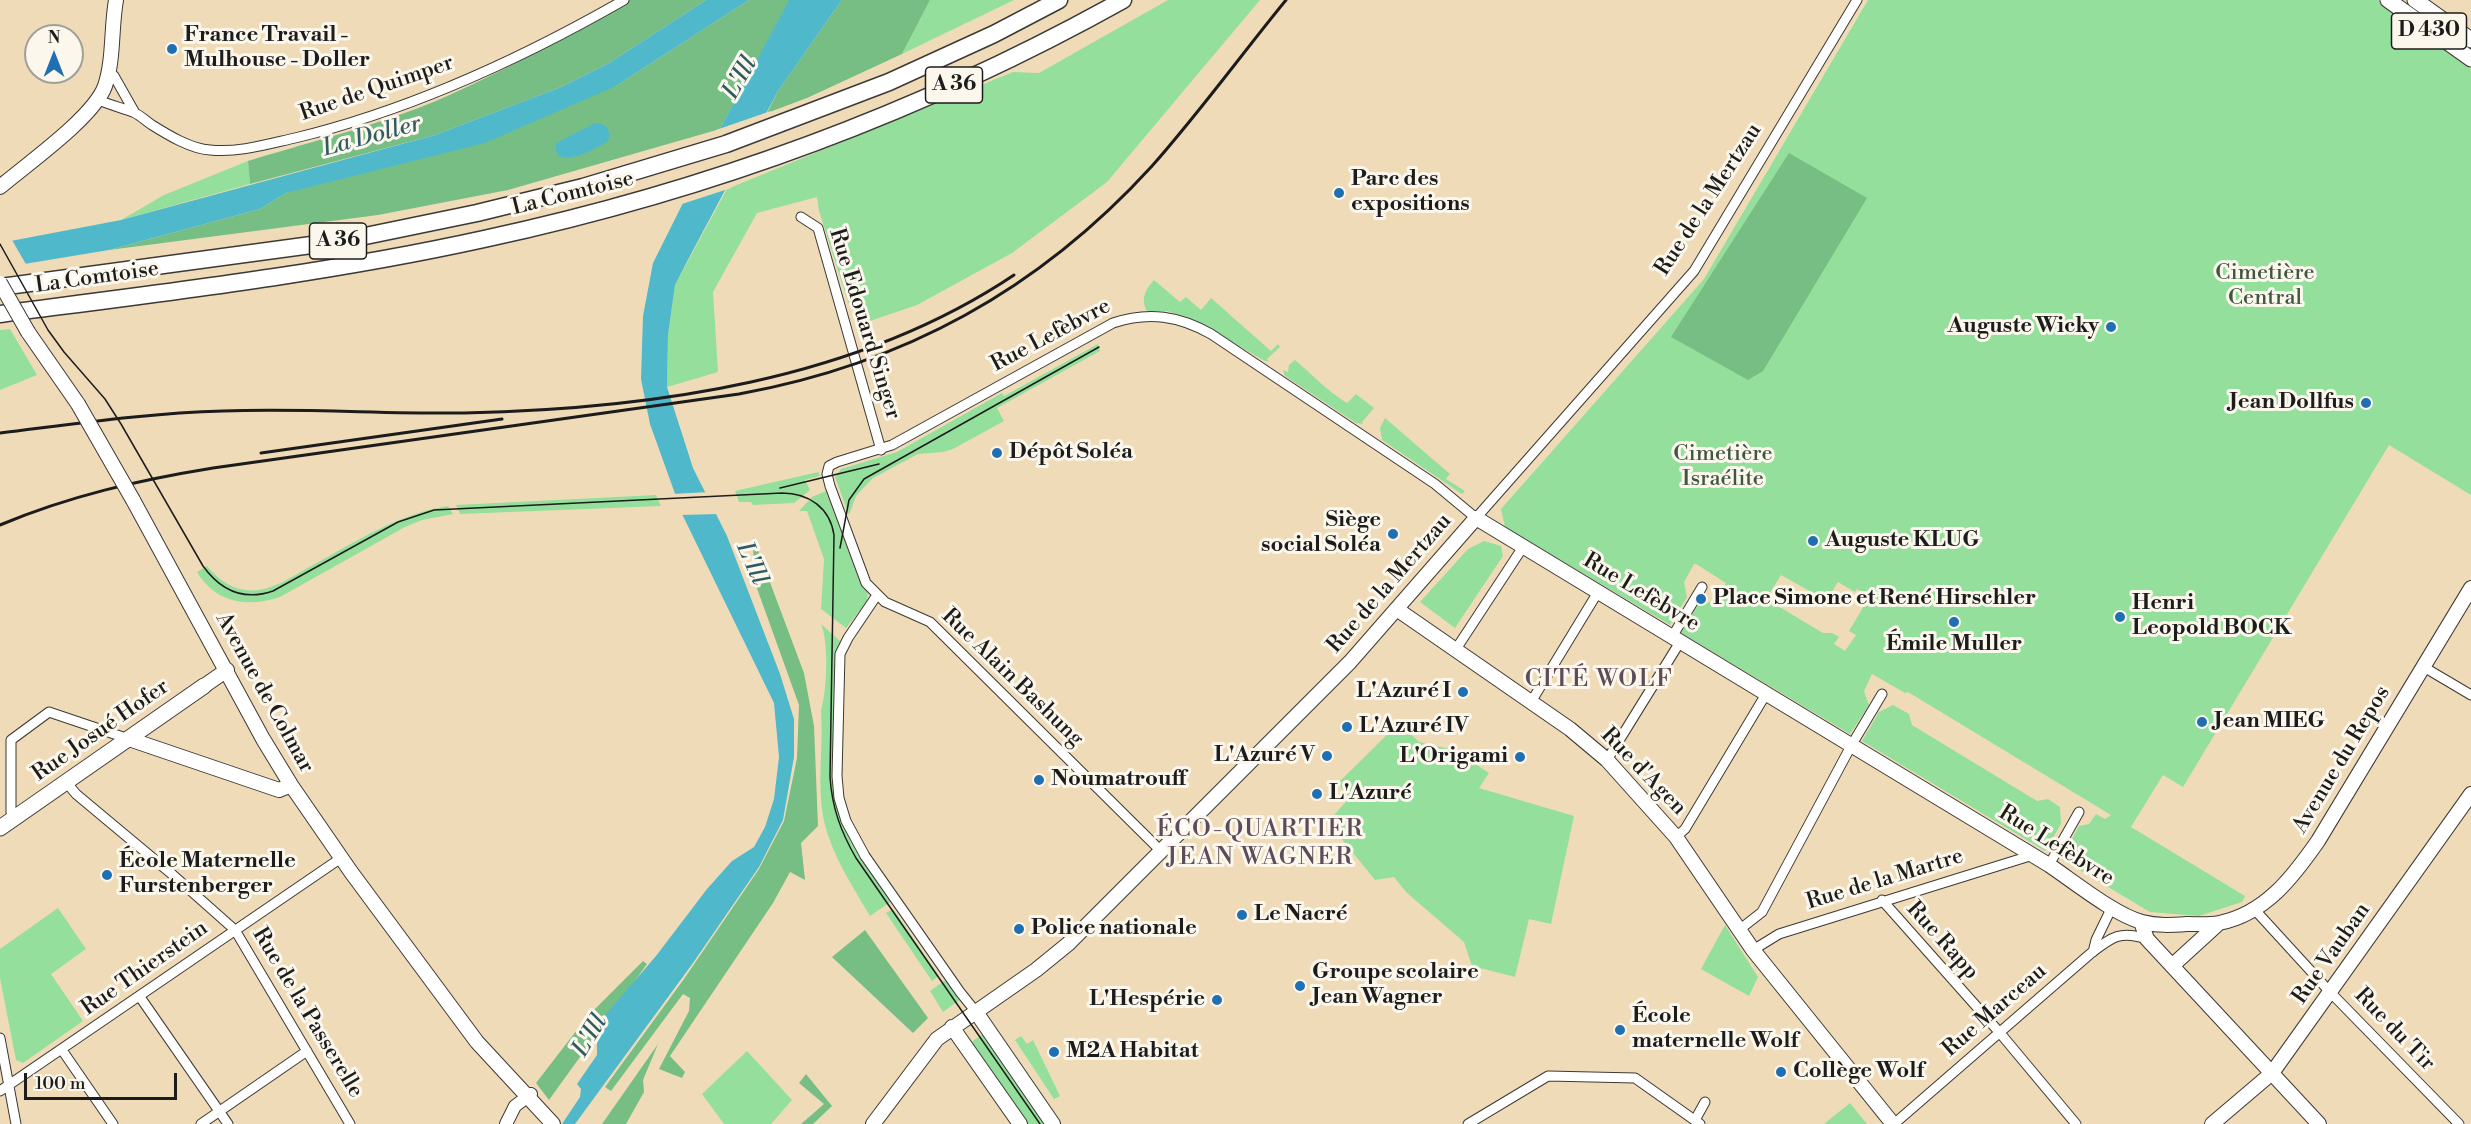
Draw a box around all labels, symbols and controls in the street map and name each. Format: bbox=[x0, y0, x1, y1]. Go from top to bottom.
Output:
road number: D 430 bbox=[2392, 13, 2466, 49]
place label: France Travail - Mulhouse - Doller bbox=[184, 23, 370, 74]
north arrow bbox=[24, 24, 84, 84]
text: N bbox=[48, 28, 60, 48]
marker: France Travail - Mulhouse - Doller bbox=[165, 42, 179, 56]
street label: Rue de Quimper bbox=[297, 50, 457, 128]
water label: L'Ill bbox=[718, 52, 764, 104]
road number: A 36 bbox=[926, 67, 982, 103]
water label: La Doller bbox=[320, 110, 424, 164]
street label: Rue de la Mertzau bbox=[1650, 119, 1768, 281]
street label: La Comtoise bbox=[509, 166, 637, 222]
place label: Parc des expositions bbox=[1351, 167, 1470, 218]
marker: Parc des expositions bbox=[1332, 186, 1346, 200]
road number: A 36 bbox=[310, 223, 366, 259]
street label: Rue Edouard Singer bbox=[822, 225, 906, 423]
street label: La Comtoise bbox=[33, 256, 161, 300]
park label: Cimetière Central bbox=[2215, 261, 2315, 312]
street label: Rue Lefèbvre bbox=[987, 294, 1115, 378]
place label: Auguste Wicky bbox=[1948, 314, 2099, 340]
marker: Auguste Wicky bbox=[2104, 320, 2118, 334]
place label: Jean Dollfus bbox=[2229, 390, 2354, 416]
marker: Jean Dollfus bbox=[2359, 396, 2373, 410]
place label: Dépôt Soléa bbox=[1009, 440, 1133, 466]
park label: Cimetière Israélite bbox=[1673, 442, 1773, 494]
marker: Dépôt Soléa bbox=[990, 446, 1004, 460]
place label: Siège social Soléa bbox=[1261, 508, 1381, 560]
street label: Rue de la Mertzau bbox=[1322, 509, 1458, 659]
marker: Siège social Soléa bbox=[1386, 527, 1400, 541]
place label: Auguste KLUG bbox=[1825, 528, 1980, 554]
marker: Auguste KLUG bbox=[1806, 534, 1820, 548]
water label: L'Ill bbox=[729, 538, 773, 590]
street label: Rue Lefèbvre bbox=[1578, 548, 1704, 638]
place label: Place Simone et René Hirschler bbox=[1713, 586, 2036, 612]
place label: Henri Leopold BOCK bbox=[2132, 591, 2292, 642]
marker: Place Simone et René Hirschler bbox=[1694, 592, 1708, 606]
street label: Rue Alain Bashung bbox=[935, 603, 1089, 753]
street label: Avenue de Colmar bbox=[209, 608, 319, 778]
marker: Henri Leopold BOCK bbox=[2113, 610, 2127, 624]
marker: Émile Muller bbox=[1947, 615, 1961, 629]
place label: Émile Muller bbox=[1886, 632, 2022, 658]
district label: CITÉ WOLF bbox=[1525, 666, 1673, 694]
street label: Rue Josué Hofer bbox=[28, 674, 174, 788]
place label: L'Azuré I bbox=[1356, 679, 1451, 705]
street label: Avenue du Repos bbox=[2288, 681, 2396, 839]
marker: L'Azuré I bbox=[1456, 685, 1470, 699]
place label: Jean MIEG bbox=[2214, 709, 2325, 735]
place label: L'Azuré IV bbox=[1359, 714, 1468, 740]
marker: Jean MIEG bbox=[2195, 715, 2209, 729]
marker: L'Azuré IV bbox=[1340, 720, 1354, 734]
street label: Rue d'Agen bbox=[1595, 723, 1691, 821]
place label: L'Azuré V bbox=[1214, 743, 1315, 769]
place label: L'Origami bbox=[1399, 744, 1508, 770]
marker: L'Azuré V bbox=[1320, 749, 1334, 763]
marker: L'Origami bbox=[1513, 750, 1527, 764]
place label: Noumatrouff bbox=[1051, 767, 1186, 793]
marker: Noumatrouff bbox=[1032, 773, 1046, 787]
place label: L'Azuré bbox=[1329, 781, 1412, 807]
marker: L'Azuré bbox=[1310, 787, 1324, 801]
street label: Rue Lefèbvre bbox=[1993, 800, 2119, 892]
district label: ÉCO-QUARTIER JEAN WAGNER bbox=[1156, 816, 1364, 872]
street label: Rue de la Martre bbox=[1803, 844, 1967, 916]
place label: École Maternelle Furstenberger bbox=[119, 849, 296, 900]
marker: École Maternelle Furstenberger bbox=[100, 868, 114, 882]
street label: Rue Rapp bbox=[1900, 897, 1984, 985]
street label: Rue Vauban bbox=[2287, 898, 2377, 1010]
place label: Le Nacré bbox=[1254, 902, 1347, 928]
marker: Le Nacré bbox=[1235, 908, 1249, 922]
street label: Rue Thierstein bbox=[77, 916, 213, 1022]
place label: Police nationale bbox=[1031, 916, 1197, 942]
marker: Police nationale bbox=[1012, 922, 1026, 936]
street label: Rue de la Passerelle bbox=[246, 923, 368, 1103]
street label: Rue Marceau bbox=[1938, 959, 2052, 1063]
place label: Groupe scolaire Jean Wagner bbox=[1312, 960, 1479, 1011]
marker: Groupe scolaire Jean Wagner bbox=[1293, 979, 1307, 993]
street label: Rue du Tir bbox=[2348, 983, 2440, 1077]
place label: L'Hespérie bbox=[1089, 987, 1205, 1013]
marker: L'Hespérie bbox=[1210, 993, 1224, 1007]
place label: École maternelle Wolf bbox=[1632, 1004, 1798, 1056]
water label: L'Ill bbox=[567, 1010, 615, 1062]
marker: École maternelle Wolf bbox=[1613, 1023, 1627, 1037]
place label: M2A Habitat bbox=[1066, 1039, 1198, 1065]
marker: M2A Habitat bbox=[1047, 1045, 1061, 1059]
place label: Collège Wolf bbox=[1793, 1059, 1924, 1085]
scale bar bbox=[27, 1061, 180, 1099]
marker: Collège Wolf bbox=[1774, 1065, 1788, 1079]
text: 100 m bbox=[35, 1072, 86, 1095]

